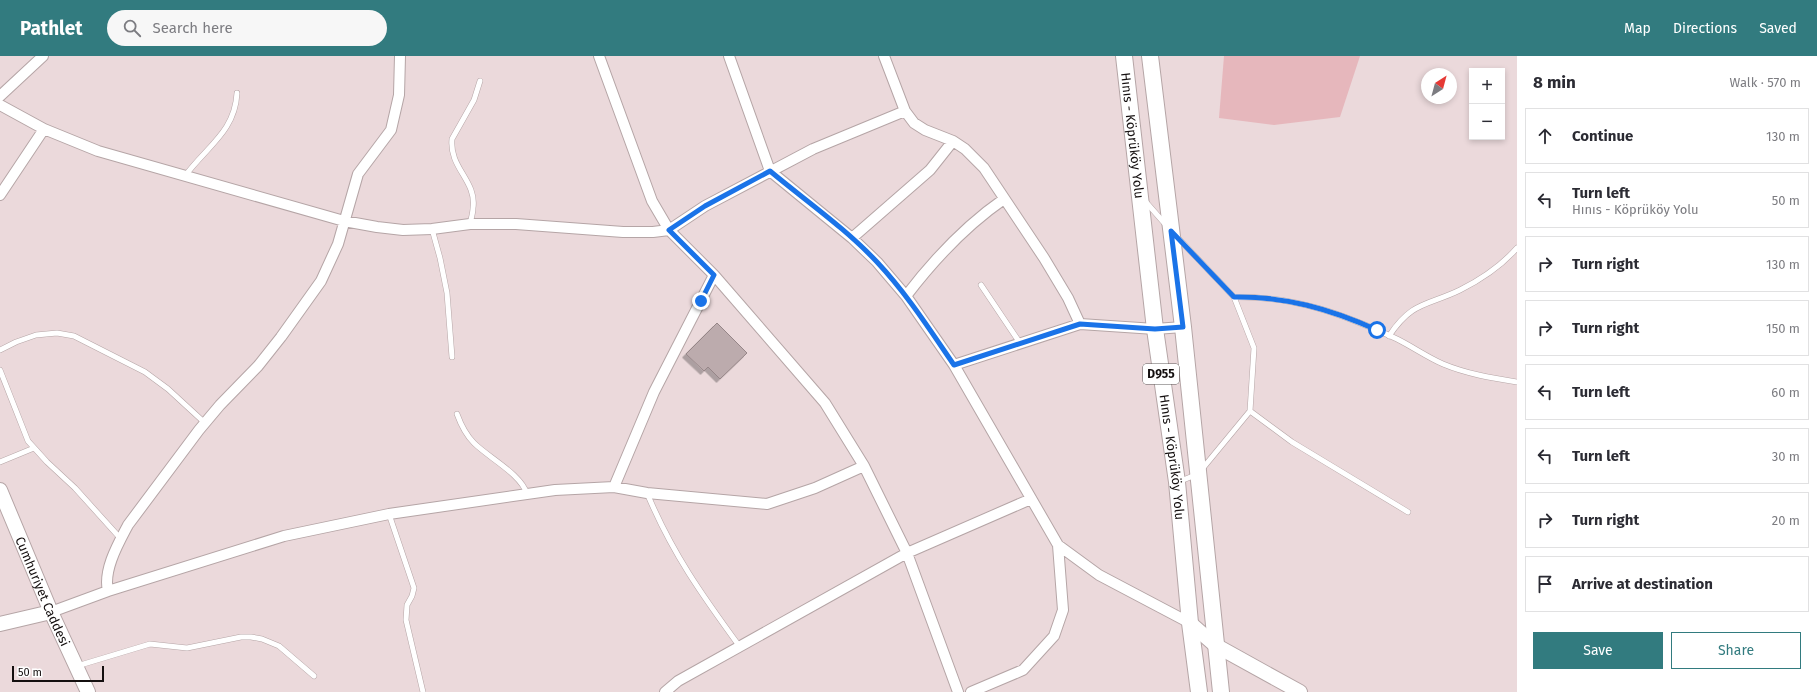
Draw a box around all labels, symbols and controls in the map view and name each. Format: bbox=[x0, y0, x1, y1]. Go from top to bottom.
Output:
search box bbox=[107, 10, 387, 46]
text: Pathlet bbox=[20, 17, 83, 40]
icon: search bbox=[121, 17, 143, 39]
text: Search here bbox=[153, 19, 233, 37]
text: Map bbox=[1624, 20, 1651, 37]
text: Directions bbox=[1673, 20, 1737, 37]
text: Saved bbox=[1759, 20, 1797, 37]
north arrow bbox=[1421, 68, 1457, 104]
map controls bbox=[1469, 68, 1505, 140]
button: + bbox=[1469, 68, 1505, 104]
street label: Hınıs - Köprüköy Yolu bbox=[1118, 72, 1148, 199]
text: 8 min bbox=[1533, 72, 1576, 93]
text: Walk · 570 m bbox=[1730, 75, 1801, 90]
button: − bbox=[1469, 104, 1505, 140]
icon: ahead bbox=[1534, 125, 1556, 147]
text: Continue bbox=[1572, 127, 1633, 145]
text: 130 m bbox=[1766, 129, 1800, 144]
text: Turn left bbox=[1572, 184, 1630, 202]
icon: left bbox=[1534, 189, 1556, 211]
text: 50 m bbox=[1772, 193, 1800, 208]
text: Hınıs - Köprüköy Yolu bbox=[1572, 202, 1699, 217]
icon: right bbox=[1534, 253, 1556, 275]
text: Turn right bbox=[1572, 255, 1639, 273]
text: 130 m bbox=[1766, 257, 1800, 272]
route end bbox=[692, 292, 710, 310]
icon: right bbox=[1534, 317, 1556, 339]
text: Turn right bbox=[1572, 319, 1639, 337]
route start bbox=[1368, 321, 1386, 339]
text: 150 m bbox=[1766, 321, 1800, 336]
road number: D955 bbox=[1143, 364, 1179, 384]
icon: left bbox=[1534, 381, 1556, 403]
text: Turn left bbox=[1572, 383, 1630, 401]
text: 60 m bbox=[1771, 385, 1800, 400]
street label: Hınıs - Köprüköy Yolu bbox=[1157, 393, 1188, 521]
icon: left bbox=[1534, 445, 1556, 467]
text: Turn left bbox=[1572, 447, 1630, 465]
text: 30 m bbox=[1772, 449, 1800, 464]
icon: right bbox=[1534, 509, 1556, 531]
text: Turn right bbox=[1572, 511, 1639, 529]
text: 20 m bbox=[1772, 513, 1800, 528]
street label: Cumhuriyet Caddesi bbox=[13, 534, 73, 648]
icon: arrive bbox=[1534, 573, 1556, 595]
text: Arrive at destination bbox=[1572, 575, 1713, 593]
button: Save bbox=[1533, 632, 1663, 669]
button: Share bbox=[1671, 632, 1801, 669]
scale bar bbox=[12, 664, 104, 683]
text: 50 m bbox=[18, 666, 42, 679]

